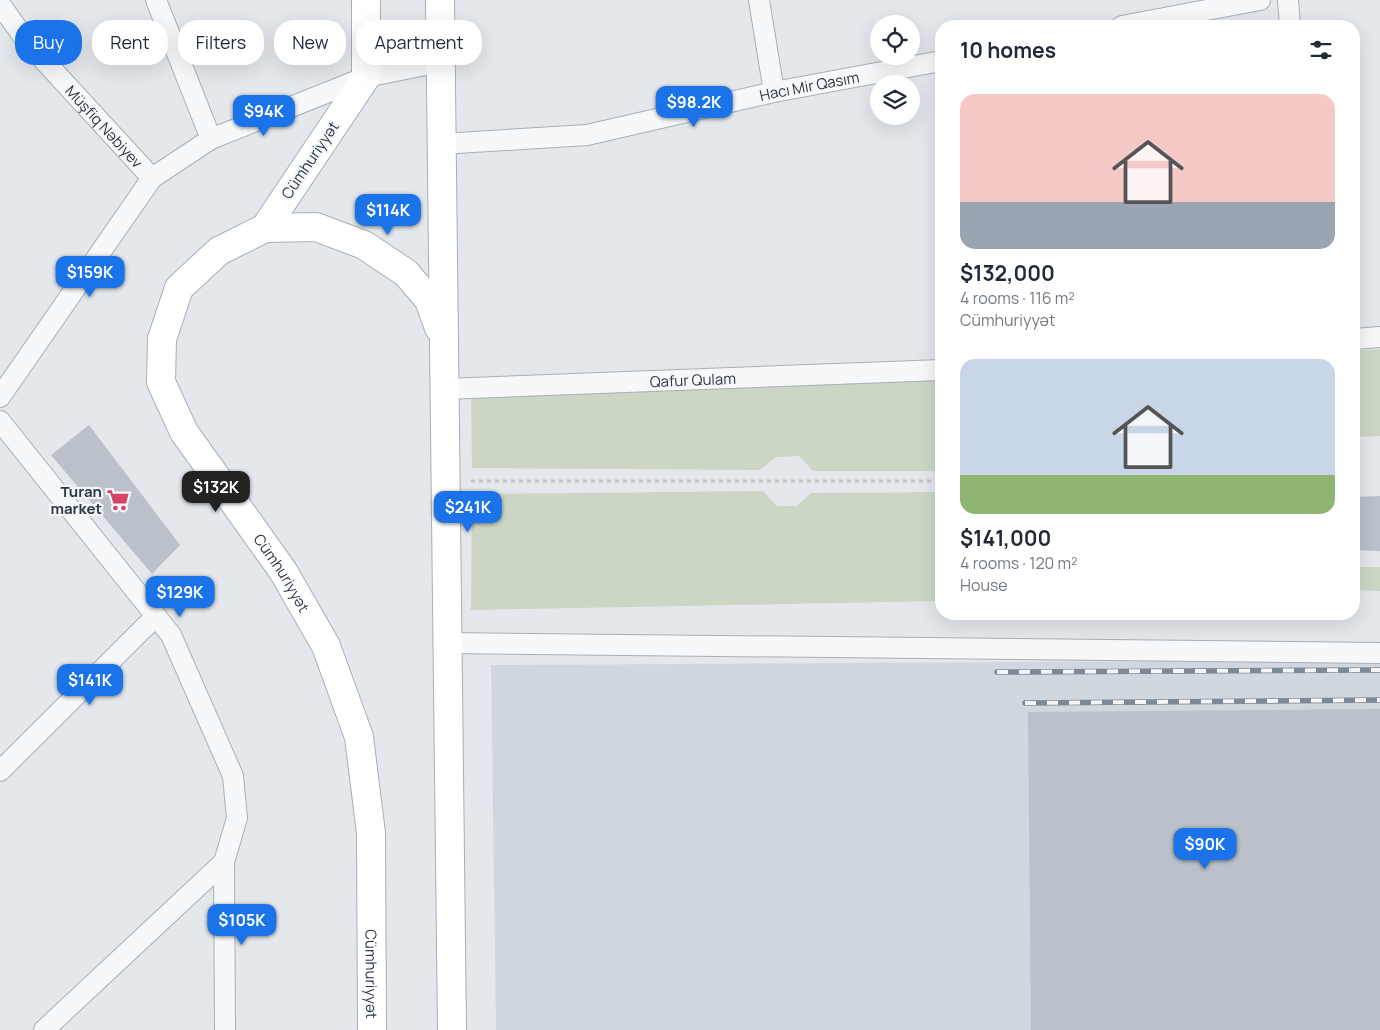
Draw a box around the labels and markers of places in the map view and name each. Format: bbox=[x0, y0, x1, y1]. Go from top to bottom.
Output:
pin: $98.2K bbox=[653, 86, 735, 128]
pin: $94K bbox=[234, 94, 294, 137]
pin: $114K bbox=[353, 194, 423, 236]
pin: $159K bbox=[55, 256, 125, 298]
pin: $132K bbox=[181, 470, 251, 513]
place label: Turan market bbox=[50, 481, 102, 519]
supermarket icon: Turan market bbox=[105, 487, 131, 513]
pin: $241K bbox=[433, 490, 503, 533]
pin: $129K bbox=[145, 576, 215, 618]
pin: $141K bbox=[55, 664, 125, 706]
pin: $90K bbox=[1175, 828, 1235, 870]
pin: $105K bbox=[207, 904, 277, 946]

